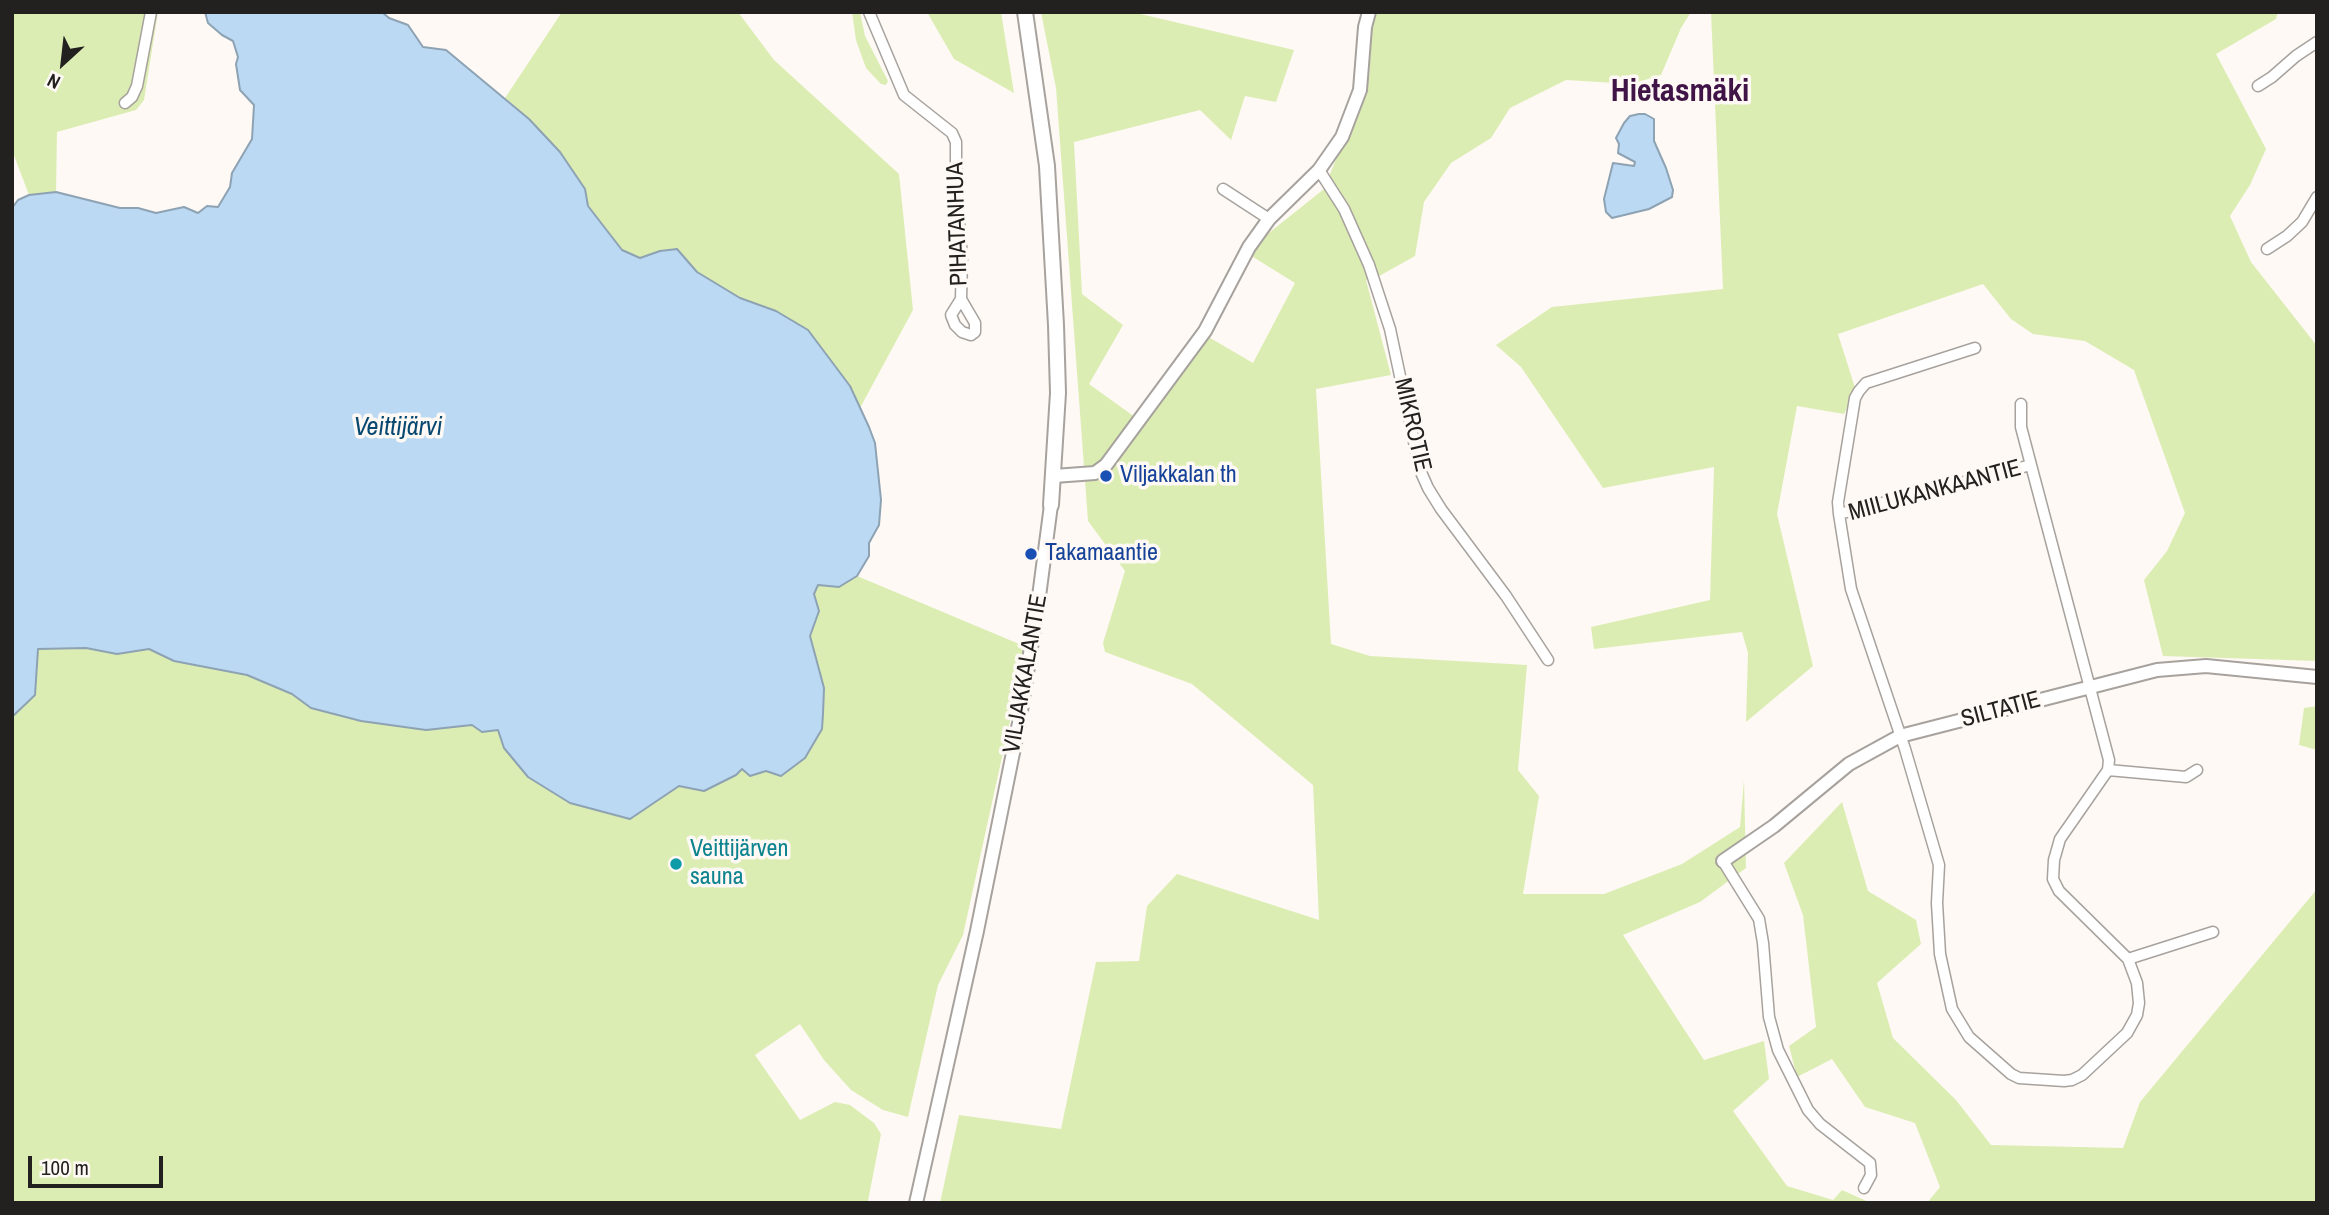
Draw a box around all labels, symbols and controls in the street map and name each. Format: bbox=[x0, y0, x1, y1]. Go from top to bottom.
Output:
north arrow bbox=[28, 28, 98, 98]
text: N bbox=[43, 68, 64, 96]
district label: Hietasmäki bbox=[1611, 73, 1749, 111]
street label: PIHATANHUA bbox=[941, 162, 975, 286]
street label: MIKROTIE bbox=[1387, 375, 1437, 475]
water label: Veittijärvi bbox=[354, 412, 442, 444]
street label: MIILUKANKAANTIE bbox=[1846, 454, 2024, 528]
place label: Viljakkalan th bbox=[1120, 462, 1237, 490]
marker: Viljakkalan th bbox=[1098, 468, 1114, 484]
place label: Takamaantie bbox=[1045, 540, 1158, 568]
marker: Takamaantie bbox=[1023, 546, 1039, 562]
street label: VILJAKKALANTIE bbox=[998, 592, 1054, 756]
street label: SILTATIE bbox=[1958, 686, 2044, 734]
place label: Veittijärven sauna bbox=[690, 836, 788, 892]
marker: Veittijärven sauna bbox=[668, 856, 684, 872]
scale bar bbox=[32, 1142, 166, 1186]
text: 100 m bbox=[41, 1153, 89, 1182]

